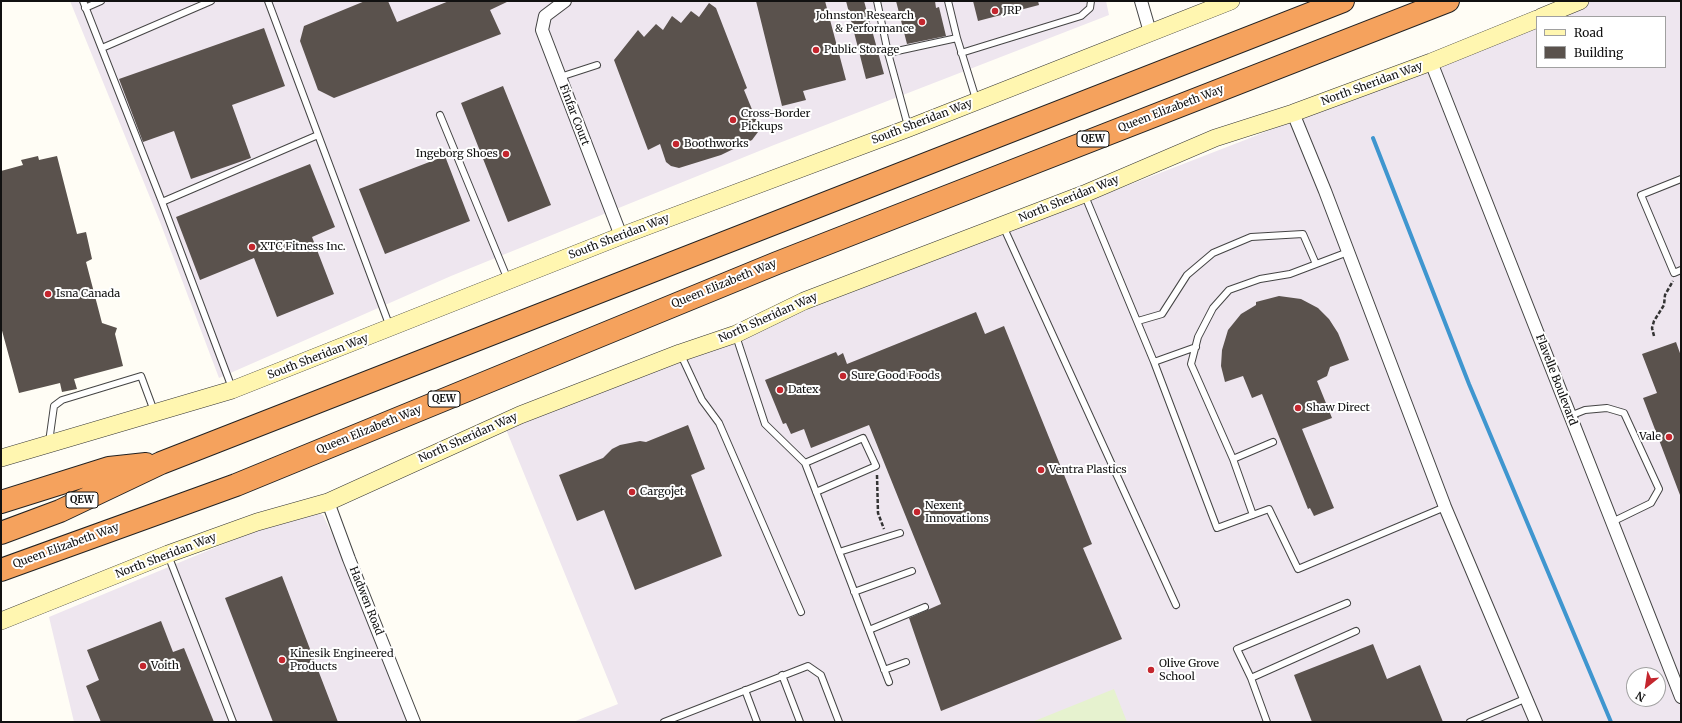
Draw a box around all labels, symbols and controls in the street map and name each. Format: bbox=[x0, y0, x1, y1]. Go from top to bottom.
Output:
place label: JRP bbox=[1003, 4, 1022, 18]
marker: JRP bbox=[990, 6, 1000, 16]
place label: Johnston Research & Performance bbox=[816, 9, 914, 35]
legend bbox=[1536, 16, 1666, 68]
marker: Johnston Research & Performance bbox=[917, 17, 927, 27]
text: Road bbox=[1574, 25, 1603, 40]
place label: Public Storage bbox=[824, 43, 899, 57]
marker: Public Storage bbox=[811, 45, 821, 55]
text: Building bbox=[1574, 45, 1623, 60]
street label: North Sheridan Way bbox=[1320, 60, 1424, 108]
street label: Finfar Court bbox=[556, 82, 592, 148]
street label: Queen Elizabeth Way bbox=[1116, 83, 1226, 135]
street label: South Sheridan Way bbox=[870, 97, 974, 147]
place label: Cross-Border Pickups bbox=[741, 107, 811, 133]
marker: Cross-Border Pickups bbox=[728, 115, 738, 125]
road number: QEW bbox=[1077, 131, 1109, 147]
place label: Boothworks bbox=[684, 137, 749, 151]
marker: Boothworks bbox=[671, 139, 681, 149]
place label: Ingeborg Shoes bbox=[416, 147, 498, 161]
marker: Ingeborg Shoes bbox=[501, 149, 511, 159]
street label: North Sheridan Way bbox=[1017, 173, 1121, 225]
street label: South Sheridan Way bbox=[567, 212, 671, 262]
place label: XTC Fitness Inc. bbox=[260, 240, 346, 254]
marker: XTC Fitness Inc. bbox=[247, 242, 257, 252]
street label: Queen Elizabeth Way bbox=[670, 257, 778, 311]
place label: Isna Canada bbox=[56, 287, 120, 301]
marker: Isna Canada bbox=[43, 289, 53, 299]
street label: North Sheridan Way bbox=[716, 290, 820, 346]
street label: South Sheridan Way bbox=[266, 332, 370, 382]
street label: Flavelle Boulevard bbox=[1533, 333, 1579, 427]
place label: Sure Good Foods bbox=[851, 369, 940, 383]
marker: Sure Good Foods bbox=[838, 371, 848, 381]
place label: Datex bbox=[788, 383, 818, 397]
marker: Datex bbox=[775, 385, 785, 395]
road number: QEW bbox=[428, 391, 460, 407]
place label: Shaw Direct bbox=[1306, 401, 1370, 415]
street label: Queen Elizabeth Way bbox=[315, 403, 423, 457]
marker: Shaw Direct bbox=[1293, 403, 1303, 413]
street label: North Sheridan Way bbox=[416, 410, 520, 466]
place label: Vale bbox=[1639, 430, 1661, 444]
marker: Vale bbox=[1664, 432, 1674, 442]
place label: Ventra Plastics bbox=[1049, 463, 1127, 477]
marker: Ventra Plastics bbox=[1036, 465, 1046, 475]
place label: Cargojet bbox=[640, 485, 684, 499]
marker: Cargojet bbox=[627, 487, 637, 497]
road number: QEW bbox=[66, 492, 98, 508]
place label: Nexent Innovations bbox=[925, 499, 989, 525]
marker: Nexent Innovations bbox=[912, 507, 922, 517]
street label: Queen Elizabeth Way bbox=[11, 521, 121, 571]
street label: North Sheridan Way bbox=[114, 531, 218, 581]
street label: Hadwen Road bbox=[346, 565, 386, 637]
place label: Kinesik Engineered Products bbox=[290, 647, 394, 673]
marker: Kinesik Engineered Products bbox=[277, 655, 287, 665]
place label: Olive Grove School bbox=[1159, 657, 1219, 683]
place label: Voith bbox=[151, 659, 179, 673]
marker: Voith bbox=[138, 661, 148, 671]
marker: Olive Grove School bbox=[1146, 665, 1156, 675]
north arrow bbox=[1626, 667, 1666, 707]
text: N bbox=[1633, 688, 1648, 705]

